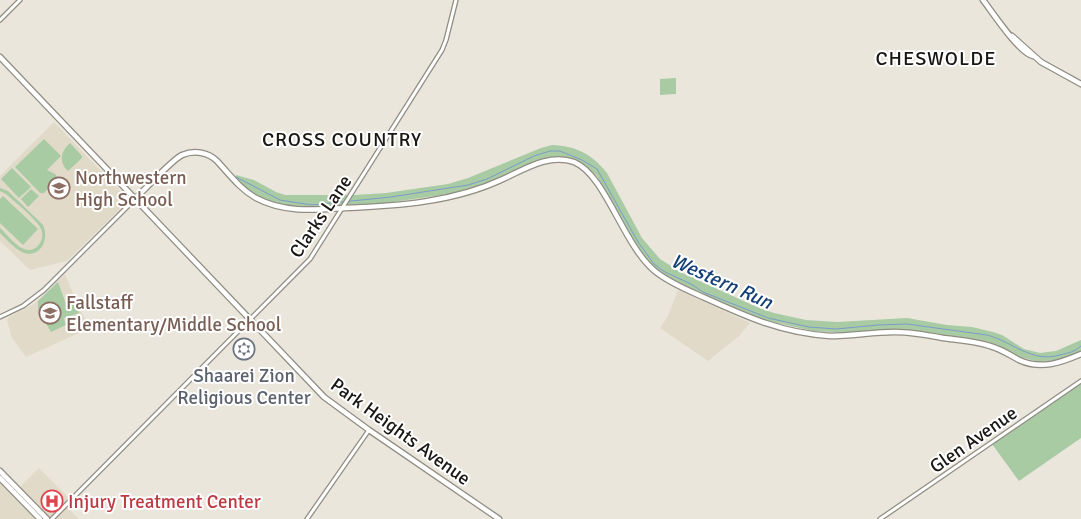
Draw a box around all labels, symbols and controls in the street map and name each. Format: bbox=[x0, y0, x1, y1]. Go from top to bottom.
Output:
district label: CHESWOLDE bbox=[875, 46, 997, 71]
district label: CROSS COUNTRY bbox=[262, 127, 422, 152]
place label: Northwestern High School bbox=[75, 166, 187, 212]
street label: Clarks Lane bbox=[284, 170, 357, 263]
school or university icon: Northwestern High School bbox=[47, 176, 71, 200]
water label: Western Run bbox=[667, 248, 777, 315]
place label: Fallstaff Elementary/Middle School bbox=[66, 291, 281, 337]
school or university icon: Fallstaff Elementary/Middle School bbox=[38, 301, 62, 325]
synagogue icon: Shaarei Zion Religious Center bbox=[232, 337, 256, 361]
place label: Shaarei Zion Religious Center bbox=[177, 364, 311, 410]
street label: Park Heights Avenue bbox=[326, 373, 475, 491]
street label: Glen Avenue bbox=[925, 401, 1022, 479]
hospital icon: Injury Treatment Center bbox=[40, 489, 64, 513]
place label: Injury Treatment Center bbox=[68, 490, 261, 514]

